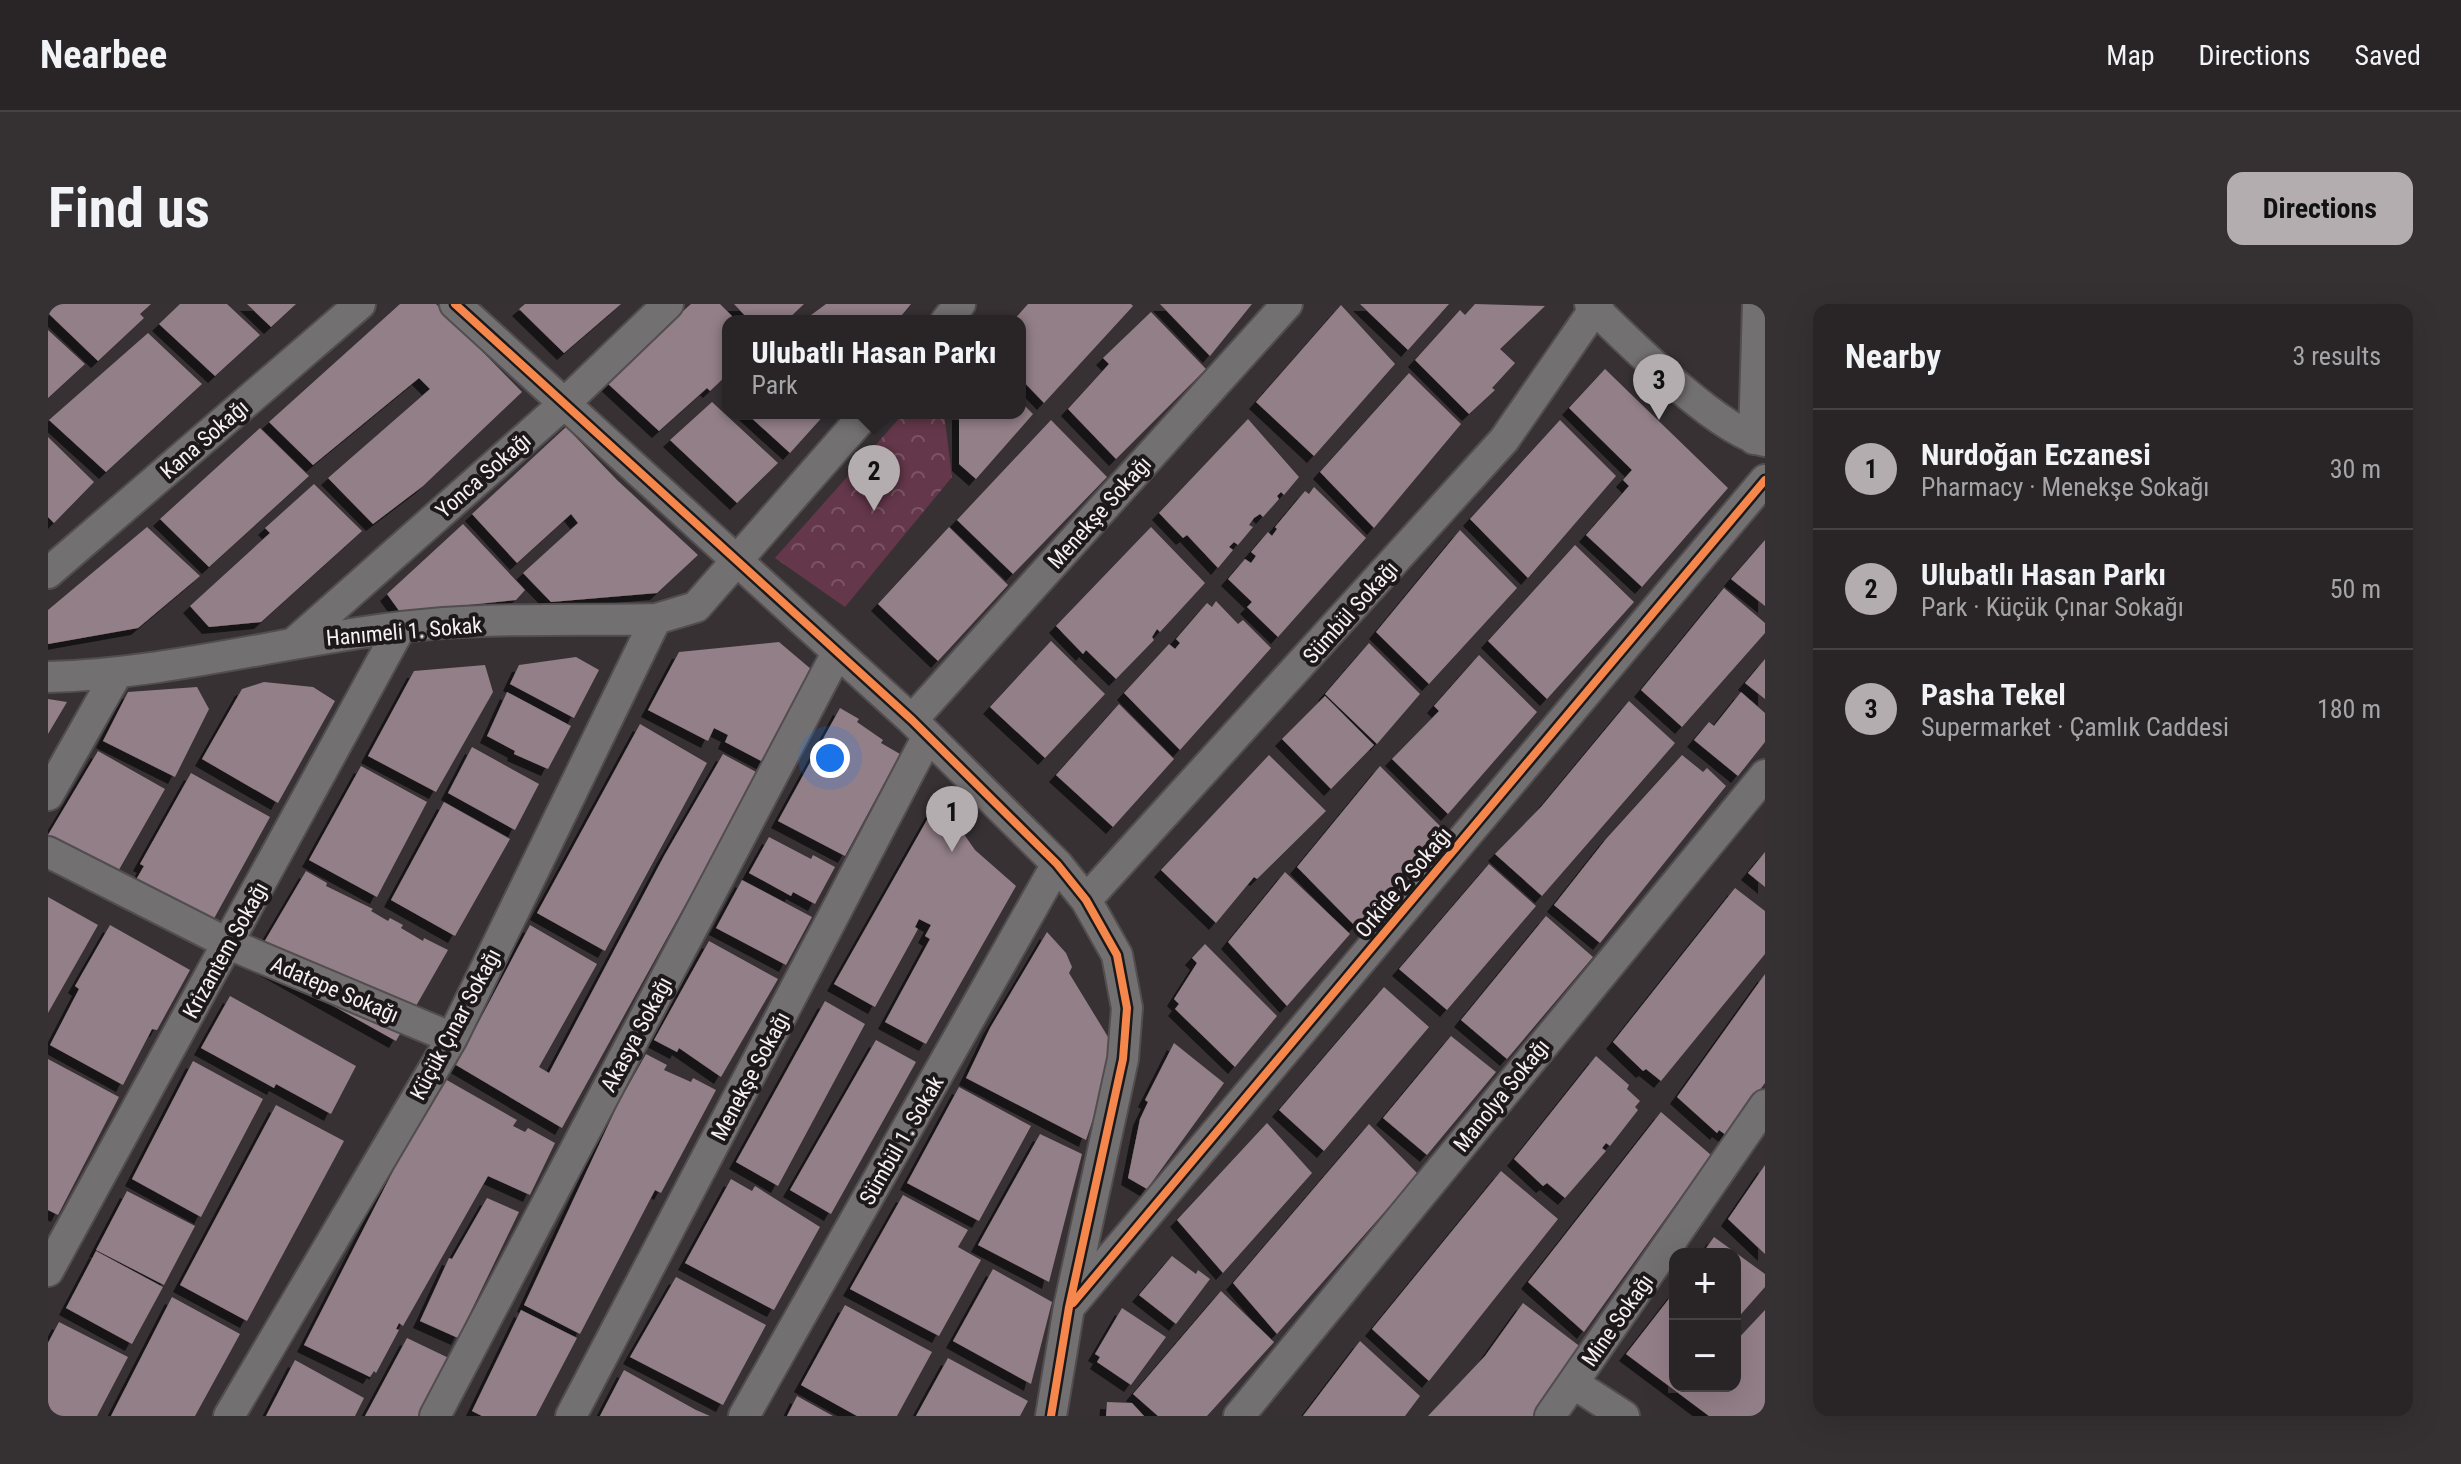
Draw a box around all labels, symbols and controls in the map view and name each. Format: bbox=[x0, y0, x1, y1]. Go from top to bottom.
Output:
text: Nearbee bbox=[40, 33, 167, 77]
text: Map bbox=[2106, 39, 2155, 72]
text: Directions bbox=[2199, 39, 2310, 72]
text: Saved bbox=[2354, 39, 2421, 72]
button: Directions bbox=[2227, 172, 2413, 245]
text: Find us bbox=[48, 175, 210, 241]
popup bbox=[722, 315, 1026, 419]
text: Ulubatlı Hasan Parkı bbox=[751, 335, 997, 370]
text: Nearby bbox=[1845, 336, 1941, 376]
text: 3 results bbox=[2292, 341, 2381, 371]
pin: 3 bbox=[1633, 354, 1685, 420]
text: Park bbox=[751, 370, 798, 400]
street label: Kana Sokağı bbox=[155, 395, 253, 484]
street label: Yonca Sokağı bbox=[431, 427, 536, 523]
text: Nurdoğan Eczanesi bbox=[1921, 437, 2151, 472]
pin: 2 bbox=[848, 445, 900, 511]
street label: Menekşe Sokağı bbox=[1043, 451, 1156, 574]
text: 1 bbox=[1864, 454, 1878, 484]
text: 30 m bbox=[2330, 454, 2381, 484]
text: Pharmacy · Menekşe Sokağı bbox=[1921, 472, 2209, 502]
street label: Sümbül Sokağı bbox=[1298, 556, 1403, 669]
text: Ulubatlı Hasan Parkı bbox=[1921, 557, 2166, 592]
text: 2 bbox=[1864, 574, 1878, 604]
text: 50 m bbox=[2330, 574, 2381, 604]
text: Park · Küçük Çınar Sokağı bbox=[1921, 592, 2184, 622]
street label: Hanımeli 1. Sokak bbox=[325, 612, 483, 651]
text: Pasha Tekel bbox=[1921, 677, 2066, 712]
text: 3 bbox=[1864, 694, 1878, 724]
text: 180 m bbox=[2317, 694, 2381, 724]
text: Supermarket · Çamlık Caddesi bbox=[1921, 712, 2229, 742]
your location bbox=[810, 738, 850, 778]
pin: 1 bbox=[926, 786, 978, 852]
street label: Orkide 2 Sokağı bbox=[1350, 822, 1457, 942]
street label: Krizantem Sokağı bbox=[178, 878, 273, 1023]
street label: Küçük Çınar Sokağı bbox=[405, 944, 506, 1104]
street label: Adatepe Sokağı bbox=[267, 951, 402, 1028]
street label: Akasya Sokağı bbox=[596, 972, 677, 1096]
street label: Menekşe Sokağı bbox=[706, 1008, 795, 1145]
street label: Manolya Sokağı bbox=[1448, 1034, 1554, 1157]
street label: Sümbül 1. Sokak bbox=[854, 1071, 948, 1209]
map controls bbox=[1669, 1248, 1741, 1392]
button: + bbox=[1669, 1248, 1741, 1320]
street label: Mine Sokağı bbox=[1577, 1269, 1658, 1371]
button: − bbox=[1669, 1320, 1741, 1392]

